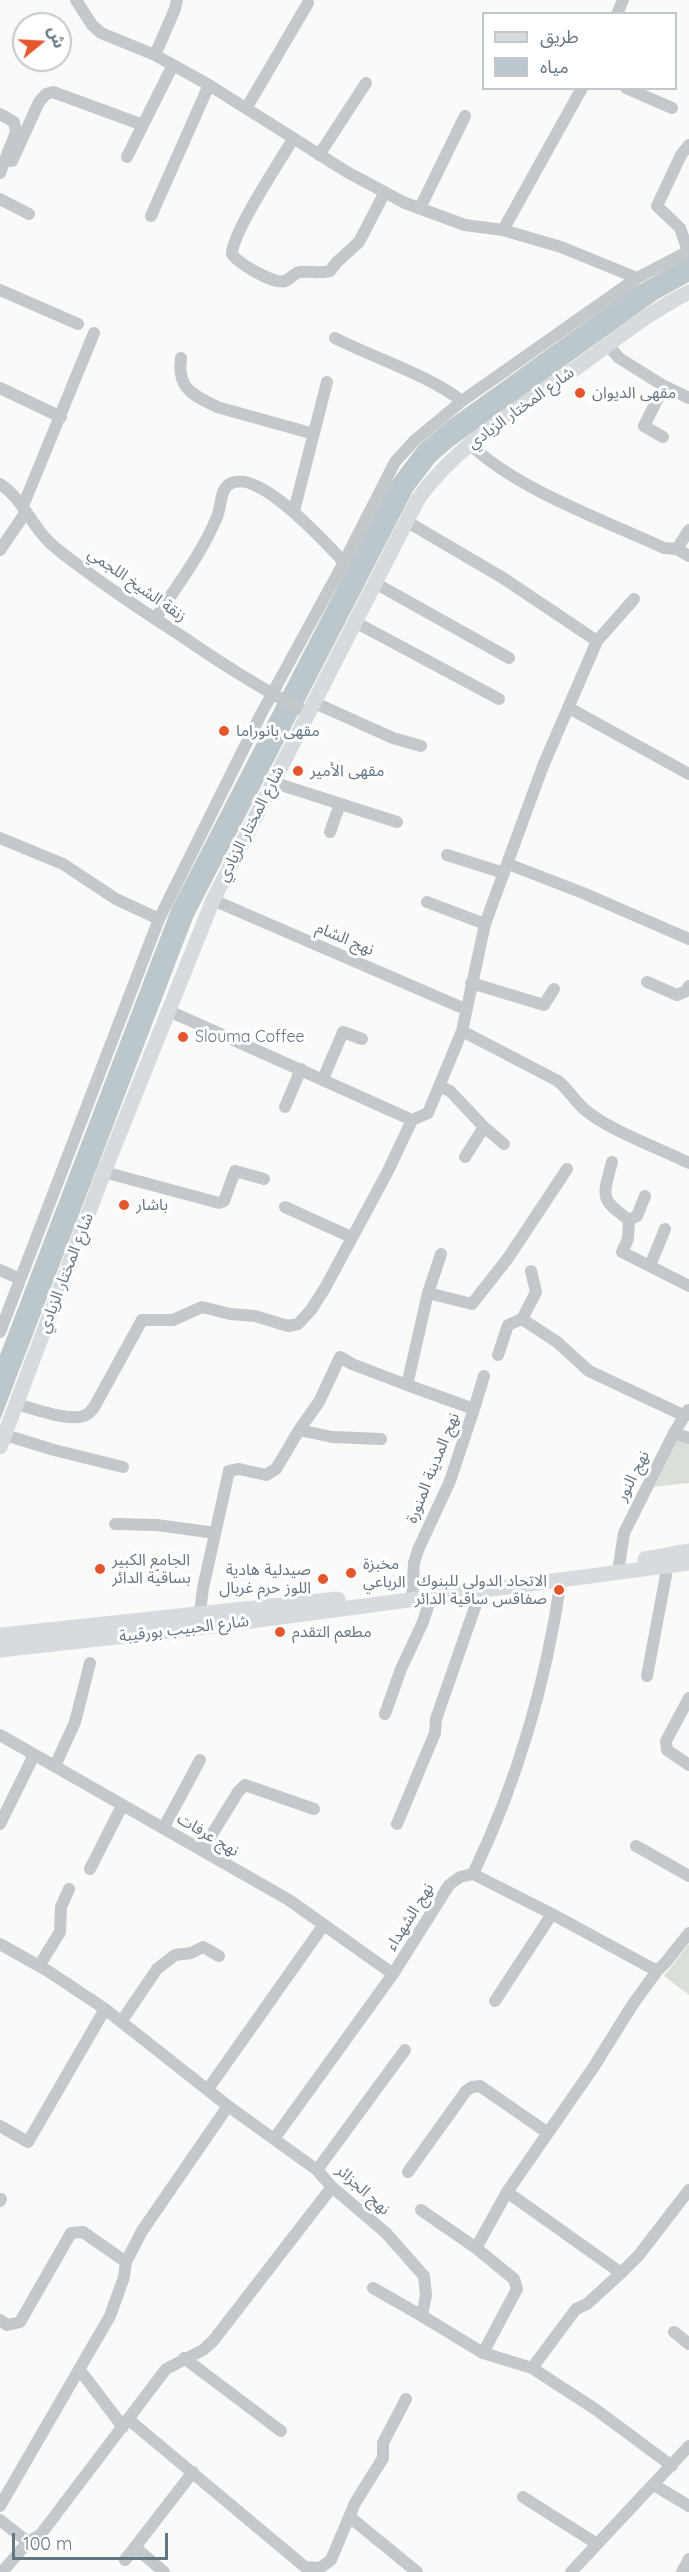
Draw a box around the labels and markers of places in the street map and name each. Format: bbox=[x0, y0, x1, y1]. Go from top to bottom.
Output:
place label: مقهى الديوان bbox=[592, 383, 676, 403]
marker: مقهى الديوان bbox=[573, 386, 587, 400]
place label: مقهى بانوراما bbox=[236, 721, 320, 741]
marker: مقهى بانوراما bbox=[217, 724, 231, 738]
place label: مقهى الأمير bbox=[310, 761, 384, 781]
marker: مقهى الأمير bbox=[291, 764, 305, 778]
place label: Slouma Coffee bbox=[195, 1027, 305, 1047]
marker: Slouma Coffee bbox=[176, 1030, 190, 1044]
place label: باشار bbox=[136, 1195, 168, 1215]
marker: باشار bbox=[117, 1198, 131, 1212]
place label: الجامع الكبير بساقية الدائر bbox=[112, 1550, 191, 1588]
place label: مخبزة الرباعي bbox=[363, 1554, 406, 1592]
place label: صيدلية هادية اللوز حرم غربال bbox=[219, 1560, 311, 1598]
marker: الجامع الكبير بساقية الدائر bbox=[93, 1562, 107, 1576]
marker: مخبزة الرباعي bbox=[344, 1566, 358, 1580]
place label: الاتحاد الدولي للبنوك صفاقس ساقية الدائر bbox=[415, 1571, 547, 1609]
marker: صيدلية هادية اللوز حرم غربال bbox=[316, 1572, 330, 1586]
marker: الاتحاد الدولي للبنوك صفاقس ساقية الدائر bbox=[552, 1583, 566, 1597]
place label: مطعم التقدم bbox=[292, 1622, 372, 1642]
marker: مطعم التقدم bbox=[273, 1625, 287, 1639]

